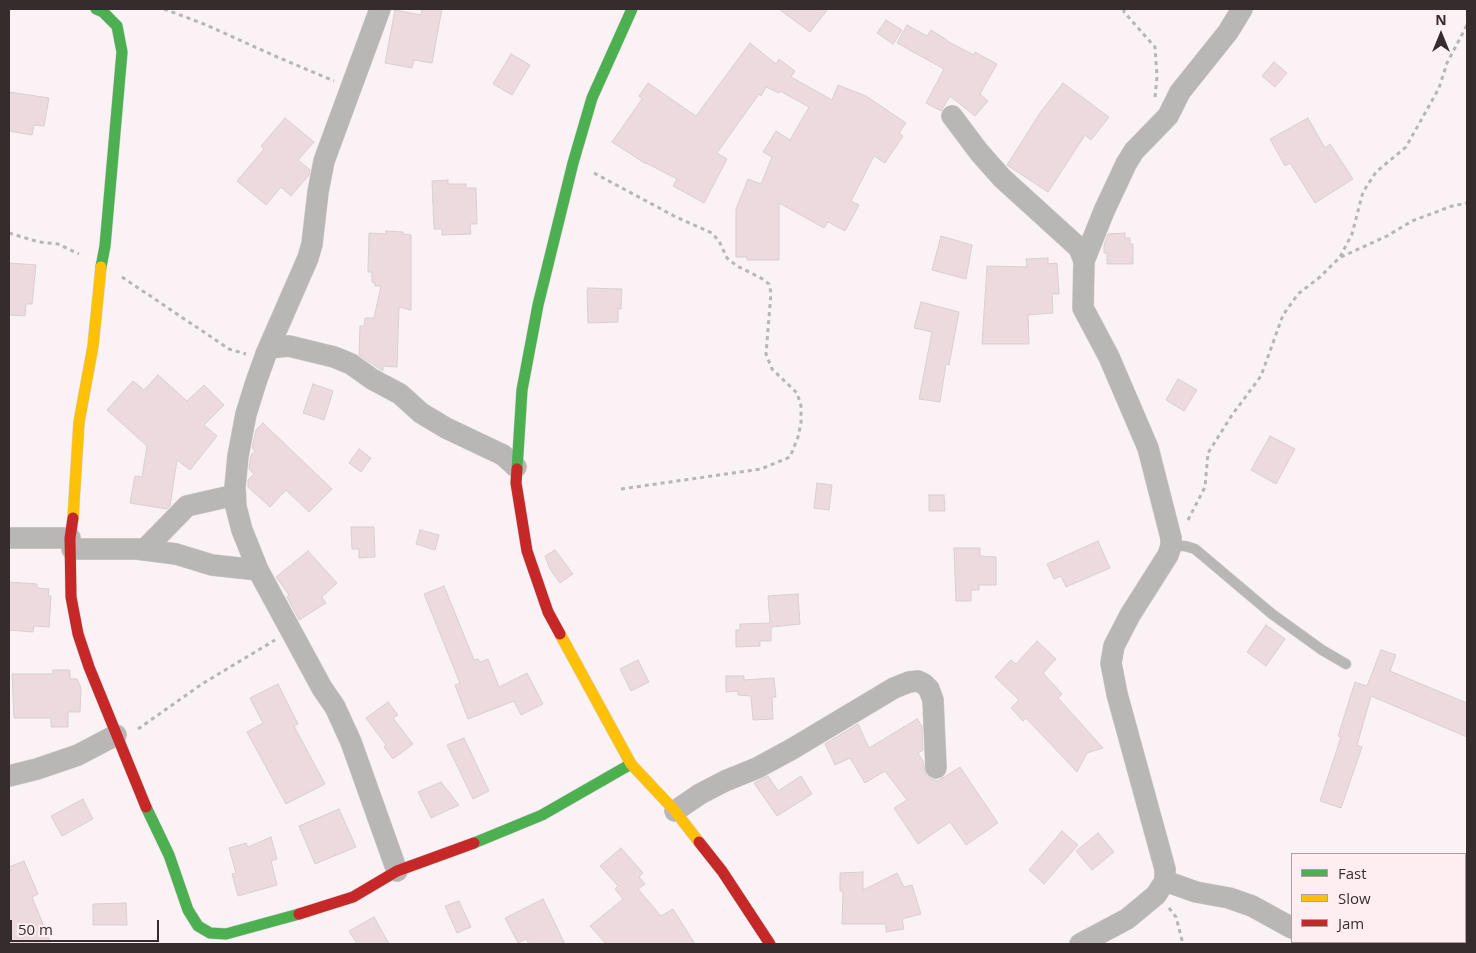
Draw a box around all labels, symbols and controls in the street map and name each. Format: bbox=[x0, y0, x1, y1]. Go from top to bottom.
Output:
north arrow bbox=[1416, 10, 1466, 60]
text: N bbox=[1435, 10, 1447, 29]
legend bbox=[1291, 853, 1466, 943]
text: Fast bbox=[1338, 863, 1367, 883]
text: Slow bbox=[1338, 888, 1371, 908]
scale bar bbox=[12, 910, 161, 942]
text: Jam bbox=[1338, 913, 1364, 933]
text: 50 m bbox=[18, 919, 53, 939]

